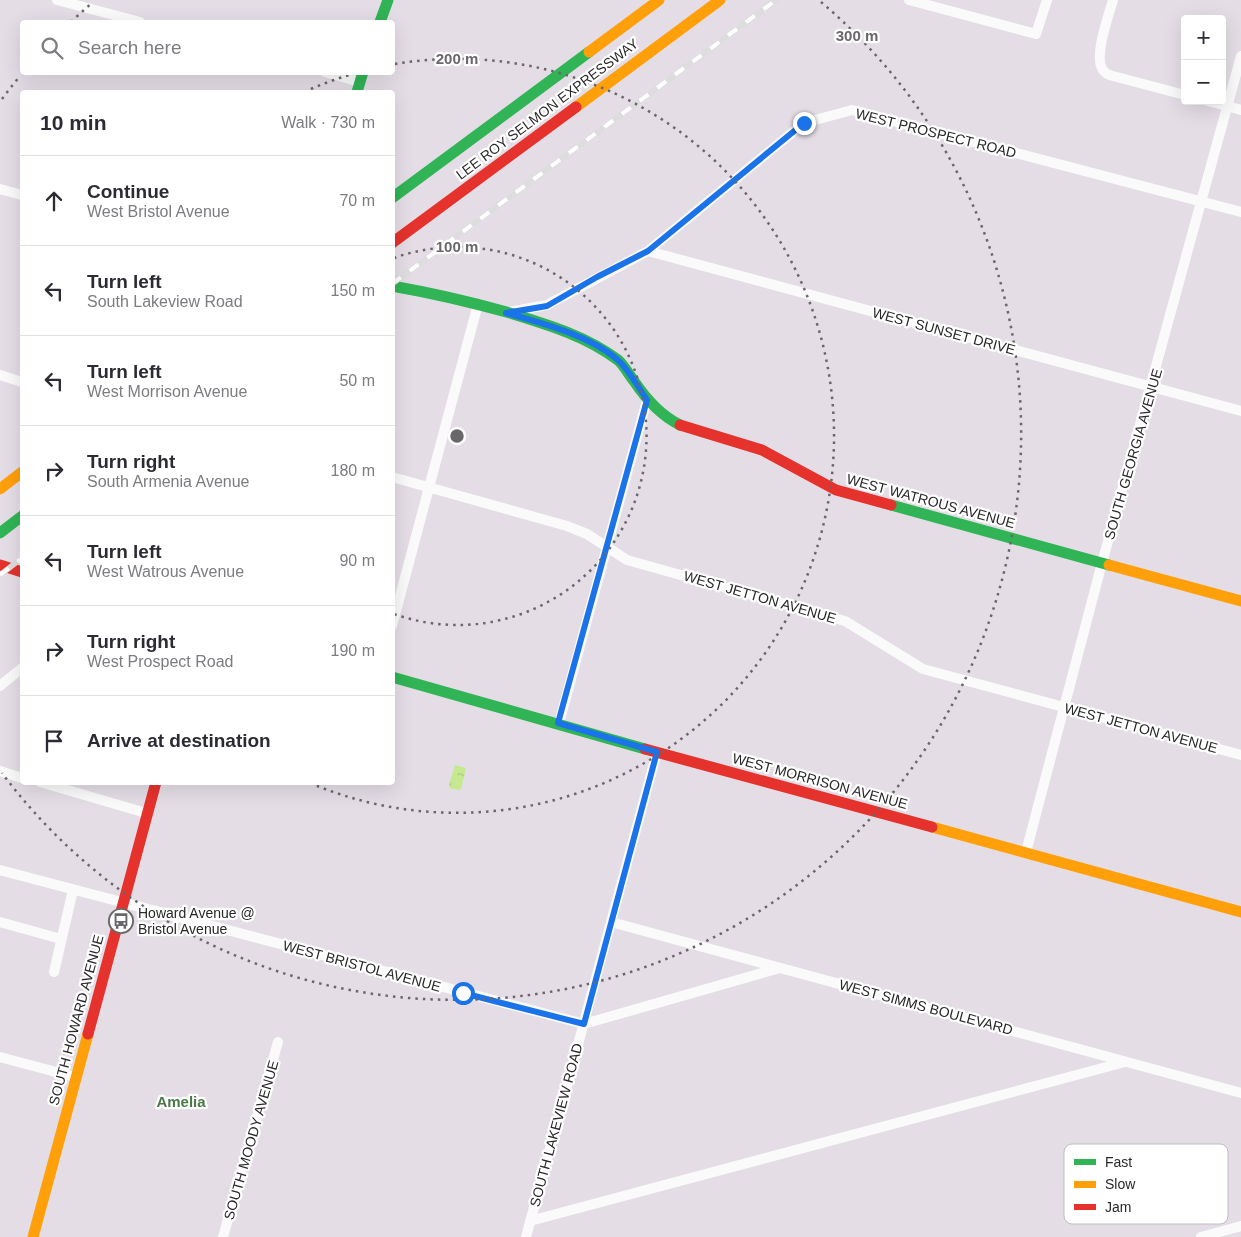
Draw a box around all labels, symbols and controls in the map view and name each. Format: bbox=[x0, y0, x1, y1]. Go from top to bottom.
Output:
map controls bbox=[1181, 15, 1226, 105]
button: + bbox=[1181, 15, 1226, 60]
search box bbox=[20, 20, 395, 75]
text: 300 m bbox=[836, 27, 878, 44]
icon: search bbox=[38, 34, 66, 62]
street label: LEE ROY SELMON EXPRESSWAY bbox=[453, 35, 642, 183]
text: Search here bbox=[78, 37, 182, 58]
text: 200 m bbox=[436, 50, 478, 67]
button: − bbox=[1181, 60, 1226, 105]
street label: WEST PROSPECT ROAD bbox=[854, 105, 1018, 161]
text: 10 min bbox=[40, 111, 107, 134]
route end bbox=[793, 112, 816, 135]
text: Walk · 730 m bbox=[281, 114, 375, 131]
text: Continue bbox=[87, 181, 169, 202]
icon: ahead bbox=[40, 187, 68, 215]
text: 70 m bbox=[339, 192, 375, 209]
text: West Bristol Avenue bbox=[87, 203, 230, 220]
text: 100 m bbox=[436, 238, 478, 255]
text: Turn left bbox=[87, 271, 162, 292]
icon: left bbox=[40, 277, 68, 305]
text: 150 m bbox=[331, 282, 375, 299]
text: South Lakeview Road bbox=[87, 293, 243, 310]
street label: WEST SUNSET DRIVE bbox=[871, 304, 1017, 358]
text: Turn left bbox=[87, 361, 162, 382]
icon: left bbox=[40, 367, 68, 395]
street label: SOUTH GEORGIA AVENUE bbox=[1101, 367, 1165, 541]
text: 50 m bbox=[339, 372, 375, 389]
text: West Morrison Avenue bbox=[87, 383, 247, 400]
centre of rings bbox=[448, 427, 466, 445]
text: Turn right bbox=[87, 451, 175, 472]
icon: right bbox=[40, 457, 68, 485]
text: 180 m bbox=[331, 462, 375, 479]
street label: WEST WATROUS AVENUE bbox=[845, 471, 1017, 531]
text: South Armenia Avenue bbox=[87, 473, 250, 490]
text: Turn left bbox=[87, 541, 162, 562]
icon: left bbox=[40, 547, 68, 575]
text: 90 m bbox=[339, 552, 375, 569]
text: West Watrous Avenue bbox=[87, 563, 244, 580]
street label: WEST JETTON AVENUE bbox=[682, 568, 838, 626]
text: Turn right bbox=[87, 631, 175, 652]
icon: right bbox=[40, 637, 68, 665]
text: 190 m bbox=[331, 642, 375, 659]
text: West Prospect Road bbox=[87, 653, 233, 670]
street label: WEST JETTON AVENUE bbox=[1063, 700, 1219, 756]
icon: arrive bbox=[40, 727, 68, 755]
text: Arrive at destination bbox=[87, 730, 271, 751]
street label: WEST MORRISON AVENUE bbox=[731, 750, 909, 812]
place label: Howard Avenue @ Bristol Avenue bbox=[138, 905, 255, 937]
bus stop icon: Howard Avenue @ Bristol Avenue bbox=[108, 908, 134, 934]
street label: SOUTH HOWARD AVENUE bbox=[46, 933, 106, 1107]
street label: WEST BRISTOL AVENUE bbox=[281, 937, 443, 995]
street label: WEST SIMMS BOULEVARD bbox=[837, 976, 1015, 1038]
route start bbox=[452, 982, 475, 1005]
street label: SOUTH LAKEVIEW ROAD bbox=[526, 1041, 586, 1209]
street label: SOUTH MOODY AVENUE bbox=[221, 1058, 281, 1222]
district label: Amelia bbox=[156, 1093, 206, 1110]
legend bbox=[1064, 1144, 1228, 1224]
text: Fast bbox=[1105, 1154, 1132, 1170]
text: Slow bbox=[1105, 1176, 1136, 1192]
text: Jam bbox=[1105, 1199, 1131, 1215]

